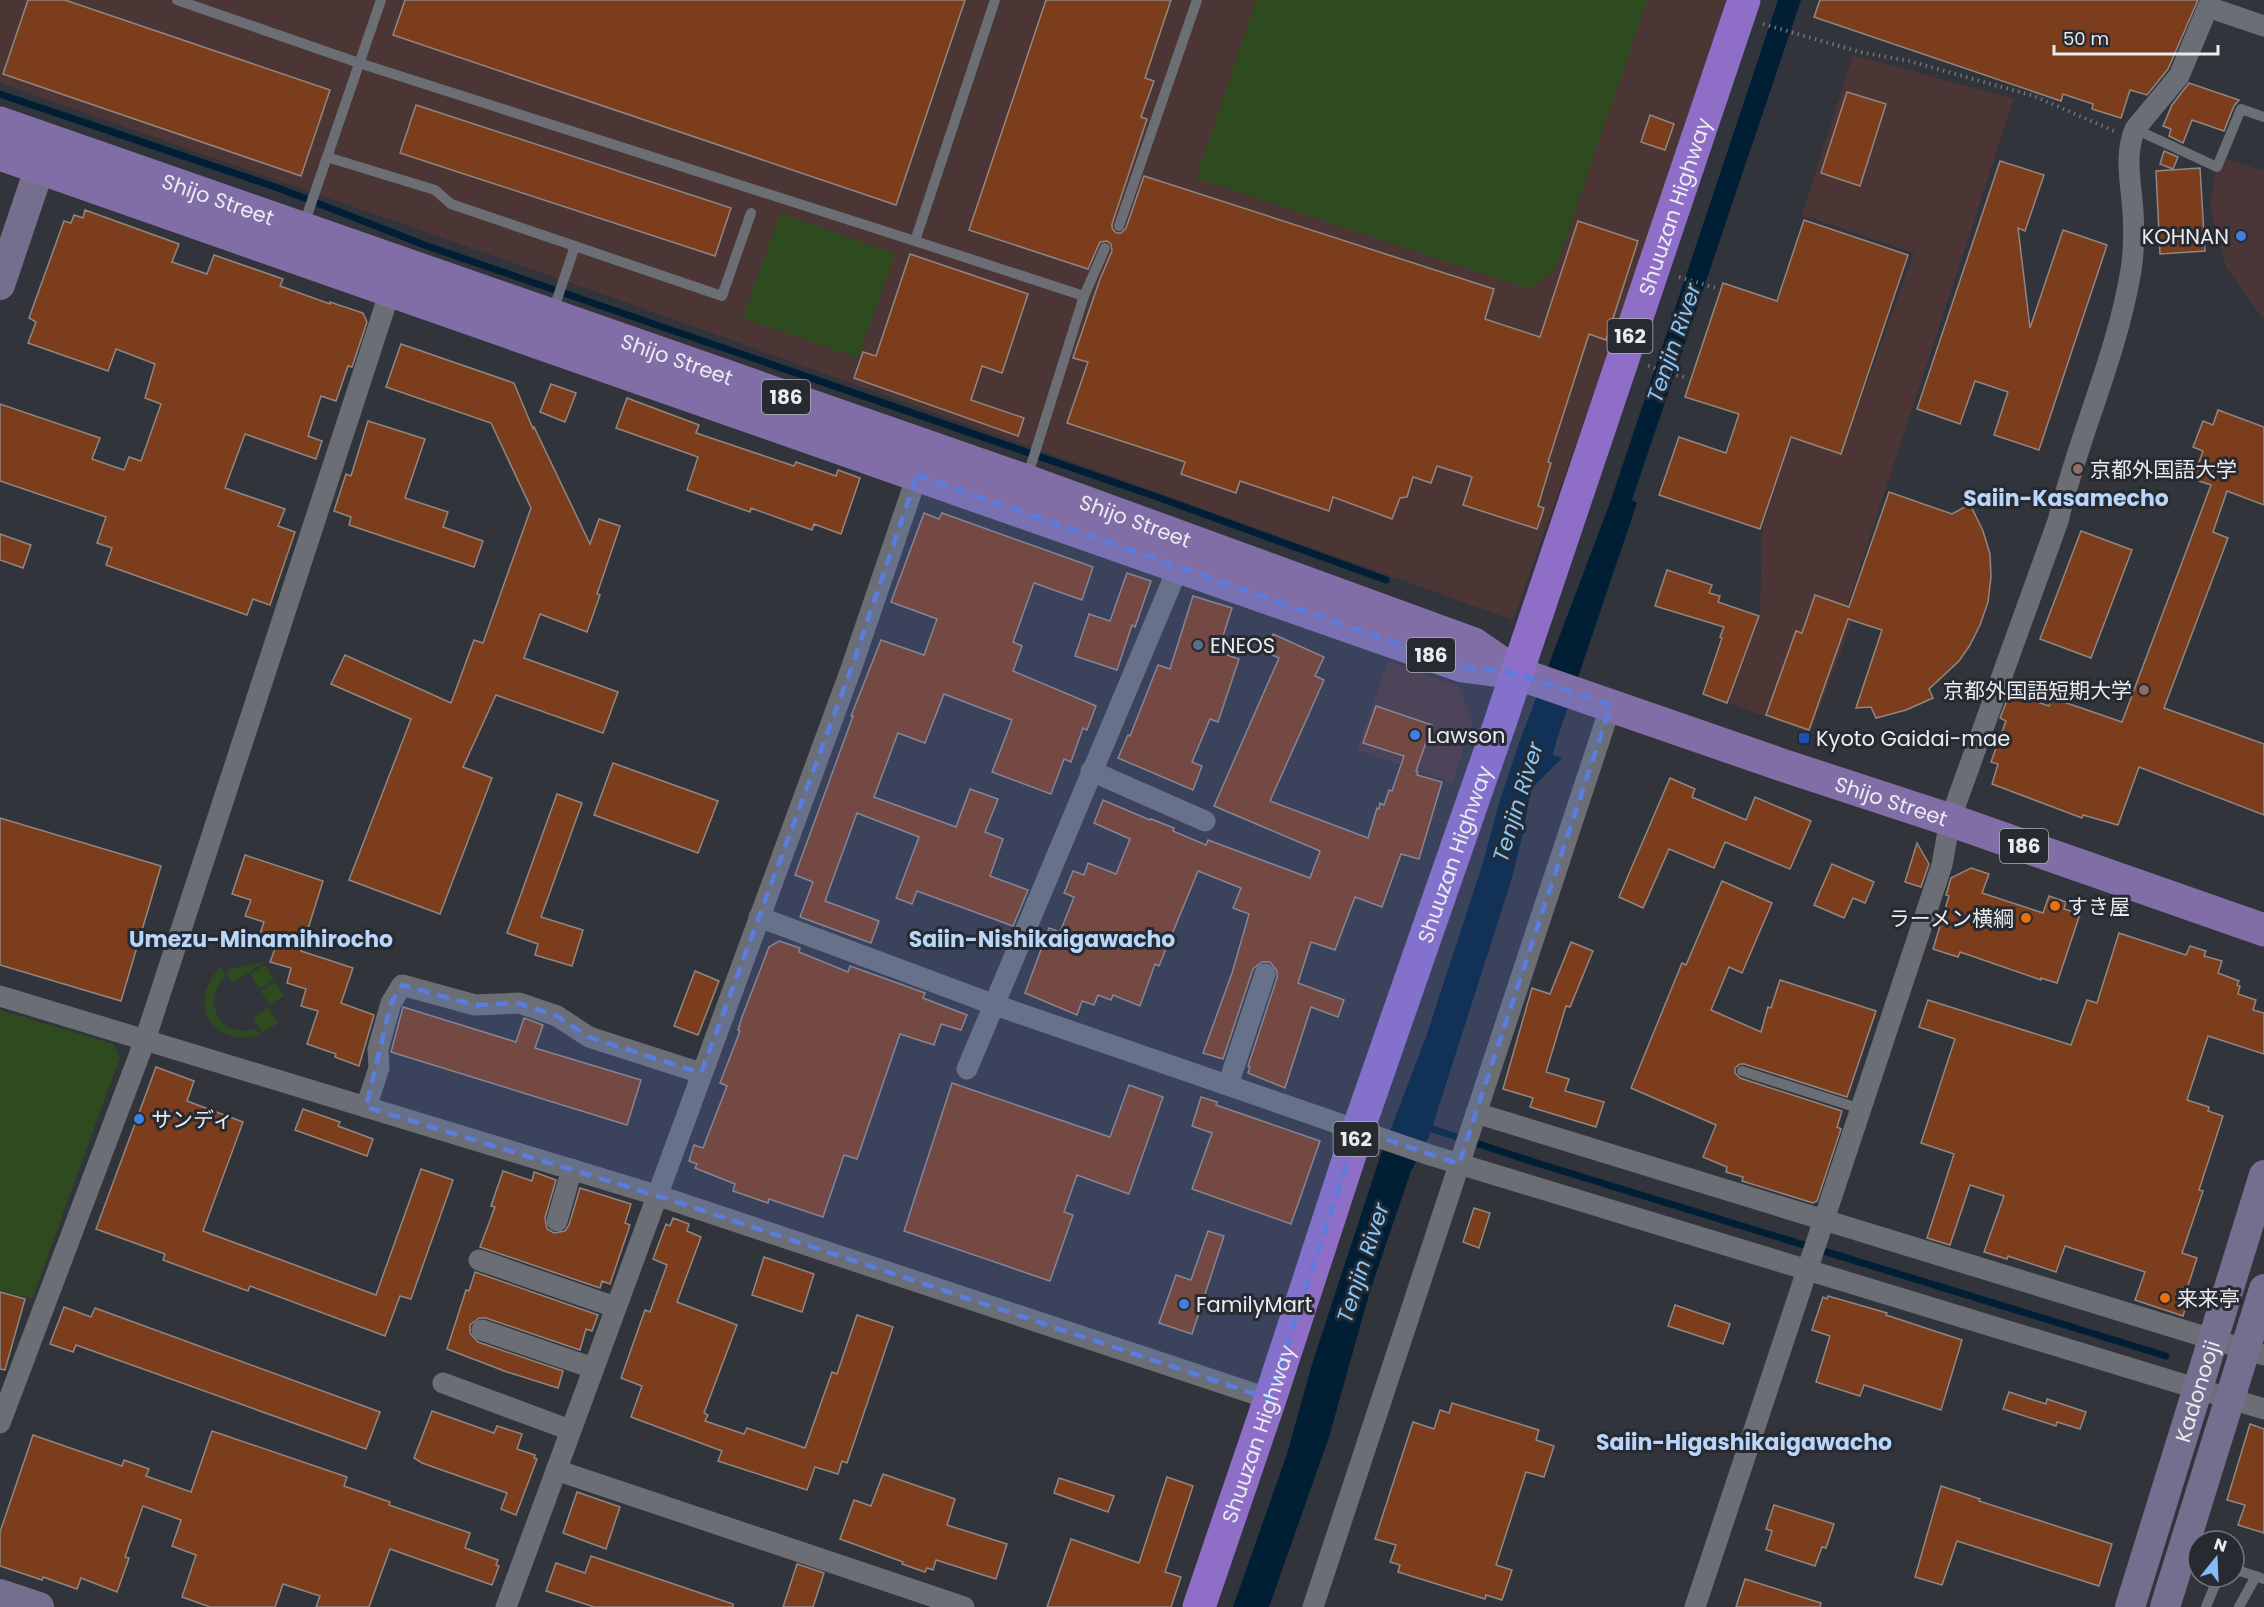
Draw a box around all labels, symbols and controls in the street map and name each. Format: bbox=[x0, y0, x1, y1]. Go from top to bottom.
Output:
scale bar bbox=[2054, 18, 2218, 56]
text: 50 m bbox=[2063, 26, 2109, 51]
street label: Shuuzan Highway bbox=[1631, 114, 1718, 299]
street label: Shijo Street bbox=[158, 166, 278, 232]
place label: KOHNAN bbox=[2142, 222, 2229, 251]
marker: KOHNAN bbox=[2234, 229, 2248, 243]
water label: Tenjin River bbox=[1639, 279, 1709, 407]
road number: 162 bbox=[1608, 319, 1652, 353]
street label: Shijo Street bbox=[617, 326, 737, 392]
road number: 186 bbox=[762, 380, 810, 414]
place label: 京都外国語大学 bbox=[2090, 455, 2237, 484]
marker: 京都外国語大学 bbox=[2071, 462, 2085, 476]
district label: Saiin-Kasamecho bbox=[1963, 483, 2169, 514]
street label: Shijo Street bbox=[1076, 487, 1195, 554]
place label: ENEOS bbox=[1210, 631, 1275, 660]
marker: ENEOS bbox=[1191, 638, 1205, 652]
road number: 186 bbox=[1407, 638, 1455, 672]
place label: 京都外国語短期大学 bbox=[1943, 676, 2132, 705]
marker: 京都外国語短期大学 bbox=[2137, 683, 2151, 697]
place label: Lawson bbox=[1427, 721, 1505, 750]
place label: Kyoto Gaidai-mae bbox=[1816, 724, 2010, 753]
marker: Lawson bbox=[1408, 728, 1422, 742]
marker: Kyoto Gaidai-mae bbox=[1797, 731, 1811, 745]
water label: Tenjin River bbox=[1485, 737, 1551, 866]
street label: Shuuzan Highway bbox=[1410, 761, 1499, 947]
street label: Shijo Street bbox=[1831, 769, 1951, 833]
road number: 186 bbox=[2000, 829, 2048, 863]
place label: すき屋 bbox=[2067, 892, 2130, 921]
marker: すき屋 bbox=[2048, 899, 2062, 913]
place label: ラーメン横綱 bbox=[1889, 904, 2014, 933]
marker: ラーメン横綱 bbox=[2019, 911, 2033, 925]
district label: Umezu-Minamihirocho bbox=[129, 924, 393, 955]
district label: Saiin-Nishikaigawacho bbox=[909, 924, 1175, 955]
place label: サンディ bbox=[151, 1105, 234, 1134]
marker: サンディ bbox=[132, 1112, 146, 1126]
road number: 162 bbox=[1334, 1122, 1378, 1156]
water label: Tenjin River bbox=[1329, 1198, 1397, 1327]
place label: 来来亭 bbox=[2177, 1284, 2240, 1313]
place label: FamilyMart bbox=[1196, 1290, 1312, 1319]
marker: 来来亭 bbox=[2158, 1291, 2172, 1305]
marker: FamilyMart bbox=[1177, 1297, 1191, 1311]
street label: Kadonooji bbox=[2168, 1337, 2226, 1446]
street label: Shuuzan Highway bbox=[1214, 1341, 1301, 1527]
district label: Saiin-Higashikaigawacho bbox=[1596, 1427, 1892, 1458]
north arrow bbox=[2186, 1529, 2246, 1589]
text: N bbox=[2211, 1532, 2230, 1558]

